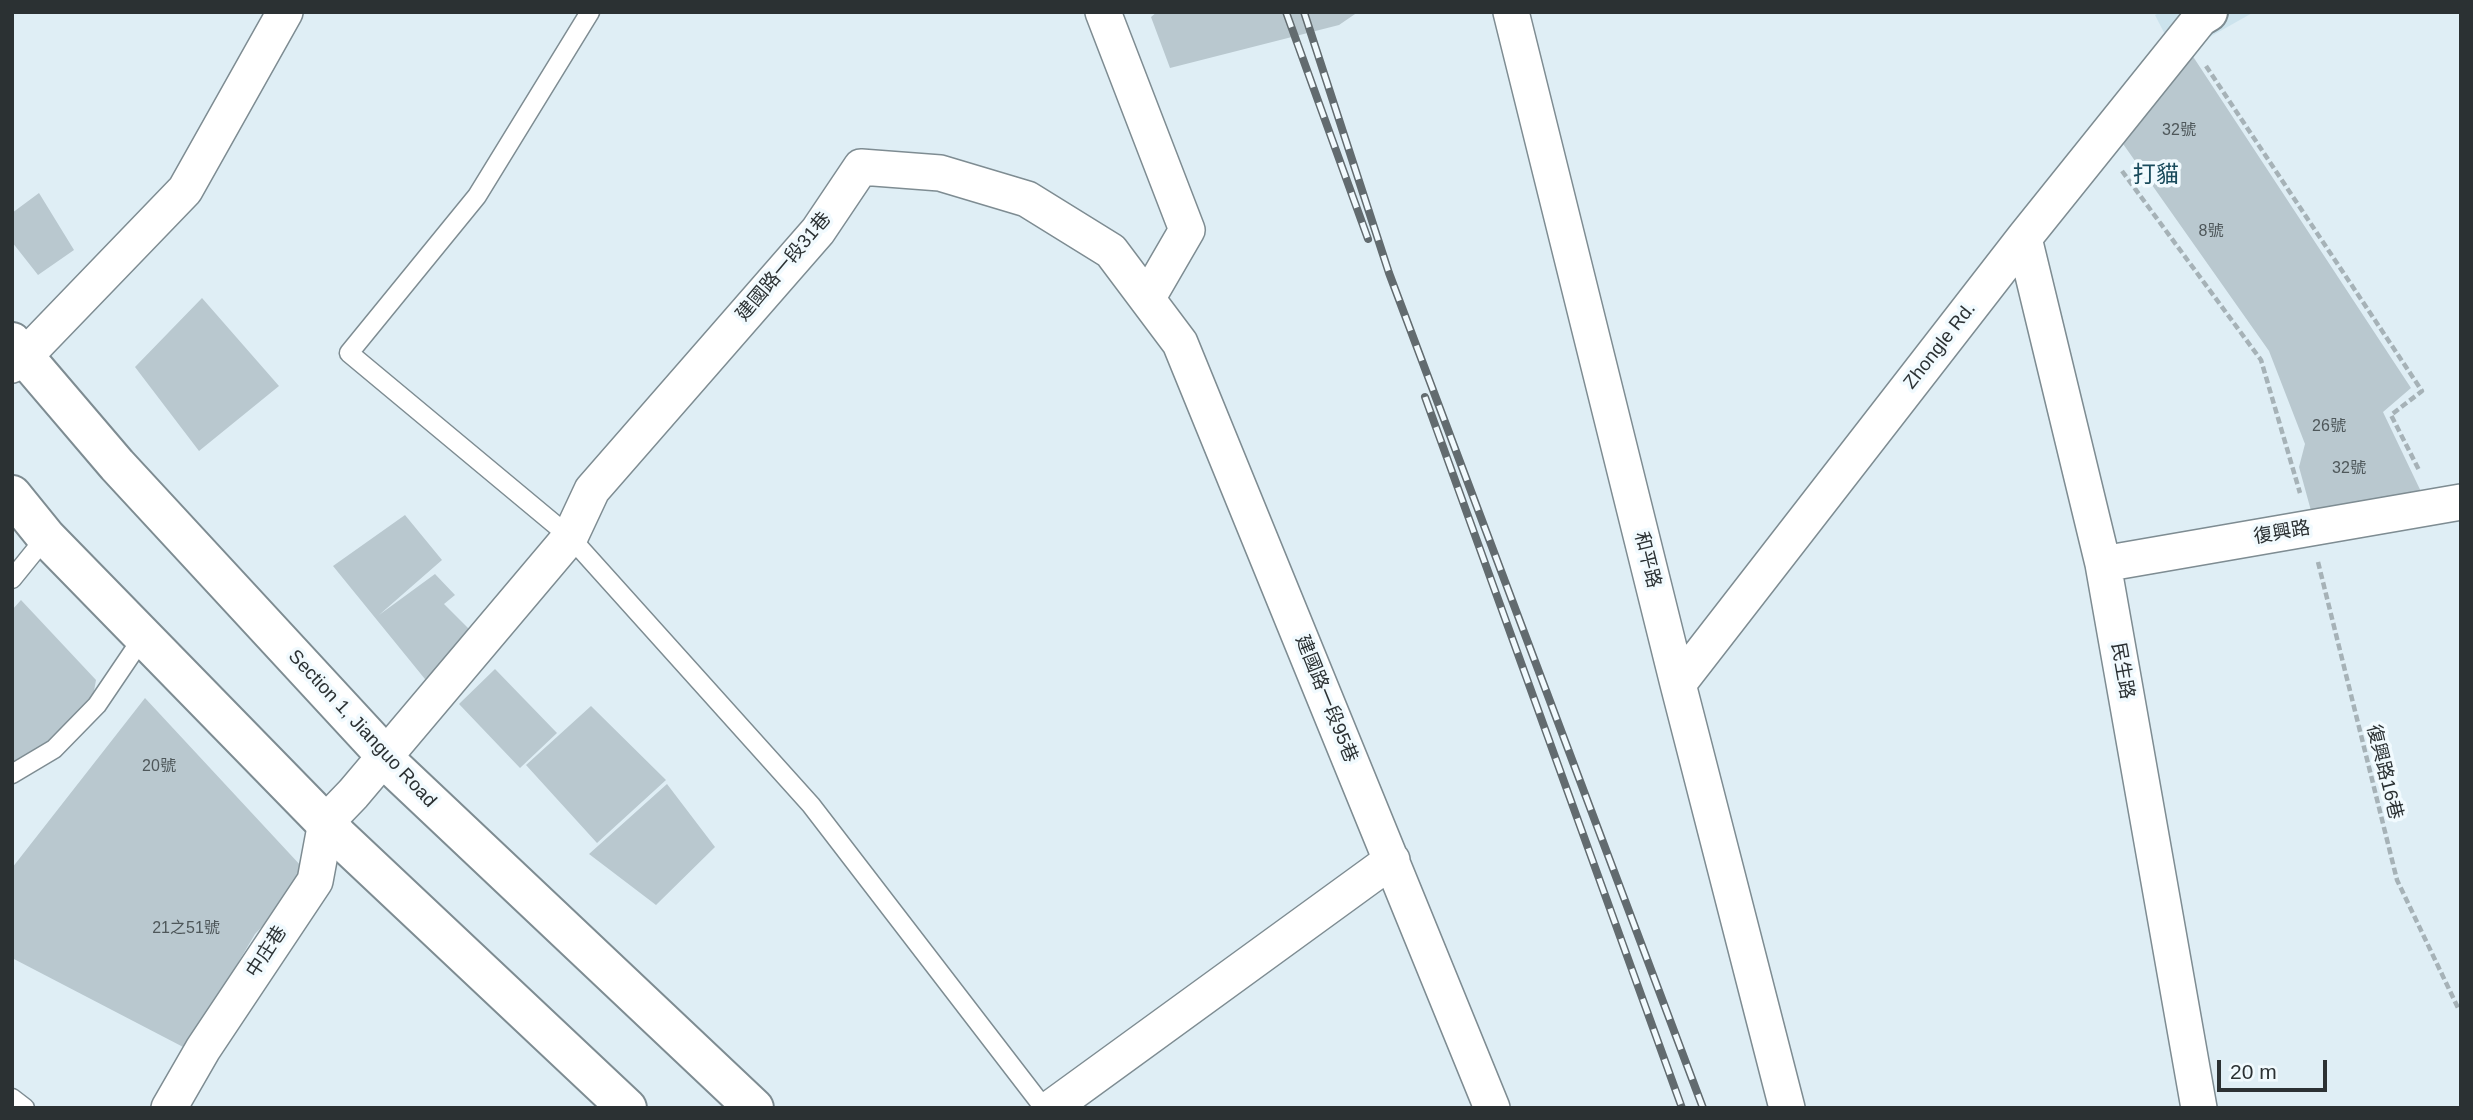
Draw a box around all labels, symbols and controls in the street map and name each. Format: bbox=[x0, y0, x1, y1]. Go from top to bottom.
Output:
house number: 32號 bbox=[2162, 121, 2196, 141]
district label: 打貓 bbox=[2133, 162, 2179, 190]
street label: 建國路一段31巷 bbox=[732, 208, 836, 326]
house number: 8號 bbox=[2199, 222, 2223, 242]
street label: Zhongle Rd. bbox=[1899, 298, 1981, 394]
house number: 26號 bbox=[2312, 417, 2346, 437]
house number: 32號 bbox=[2332, 459, 2366, 479]
street label: 復興路 bbox=[2252, 517, 2312, 549]
street label: 和平路 bbox=[1629, 530, 1665, 590]
street label: 建國路一段95巷 bbox=[1290, 632, 1362, 766]
street label: 民生路 bbox=[2106, 641, 2138, 701]
street label: Section 1, Jianguo Road bbox=[283, 646, 441, 812]
street label: 復興路16巷 bbox=[2361, 722, 2407, 822]
house number: 20號 bbox=[142, 757, 176, 777]
house number: 21之51號 bbox=[152, 919, 220, 939]
street label: 中庄巷 bbox=[242, 922, 292, 982]
scale bar bbox=[2221, 1046, 2331, 1090]
text: 20 m bbox=[2230, 1060, 2277, 1083]

